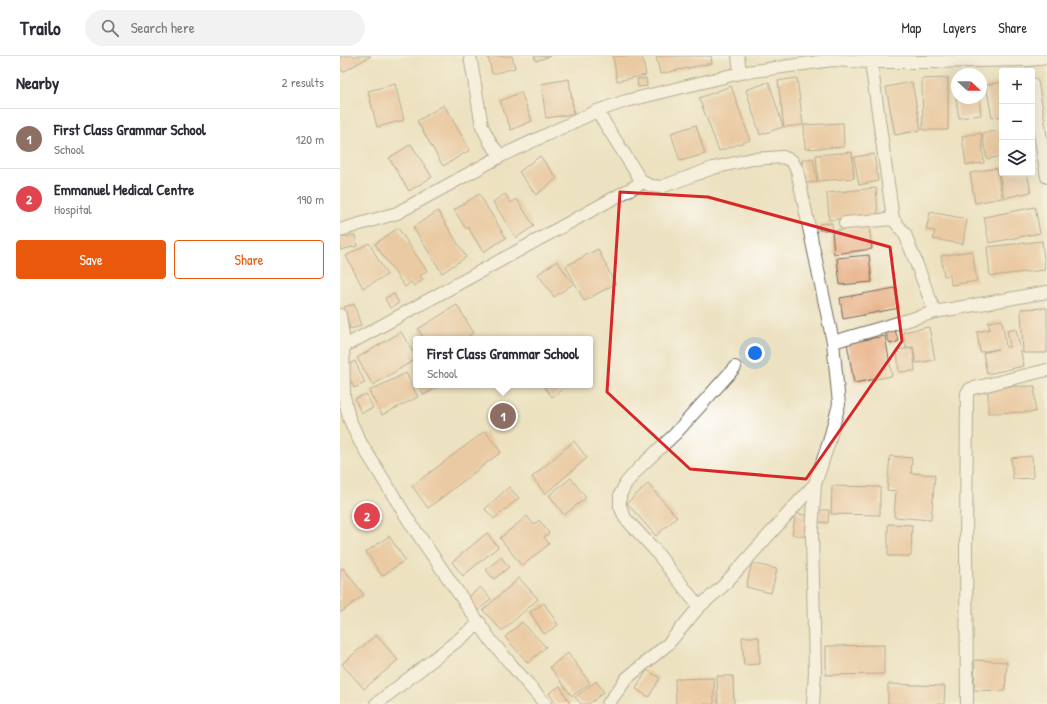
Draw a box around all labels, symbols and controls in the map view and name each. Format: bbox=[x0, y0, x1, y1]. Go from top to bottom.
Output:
search box bbox=[85, 10, 365, 46]
text: Trailo bbox=[20, 15, 61, 41]
icon: search bbox=[99, 17, 121, 39]
text: Search here bbox=[131, 17, 195, 38]
text: Map bbox=[901, 18, 921, 37]
text: Layers bbox=[943, 18, 976, 37]
text: Share bbox=[998, 18, 1027, 37]
north arrow bbox=[951, 68, 987, 104]
map controls bbox=[999, 68, 1035, 176]
button: + bbox=[999, 68, 1035, 104]
text: Nearby bbox=[16, 71, 59, 94]
text: 2 results bbox=[282, 73, 324, 91]
button: − bbox=[999, 104, 1035, 140]
text: First Class Grammar School bbox=[54, 119, 206, 140]
text: 1 bbox=[27, 130, 31, 148]
text: 120 m bbox=[296, 130, 324, 148]
text: School bbox=[54, 140, 84, 158]
button: layers bbox=[999, 140, 1035, 176]
text: Emmanuel Medical Centre bbox=[54, 179, 194, 200]
text: 2 bbox=[26, 190, 32, 208]
text: 190 m bbox=[297, 190, 324, 208]
text: Hospital bbox=[54, 200, 92, 218]
button: Save bbox=[16, 240, 166, 279]
button: Share bbox=[174, 240, 324, 279]
popup bbox=[413, 336, 593, 388]
text: First Class Grammar School bbox=[427, 343, 579, 364]
your location bbox=[745, 343, 765, 363]
text: School bbox=[427, 364, 458, 382]
pin: 1 bbox=[490, 401, 516, 431]
pin: 2 bbox=[354, 501, 380, 531]

